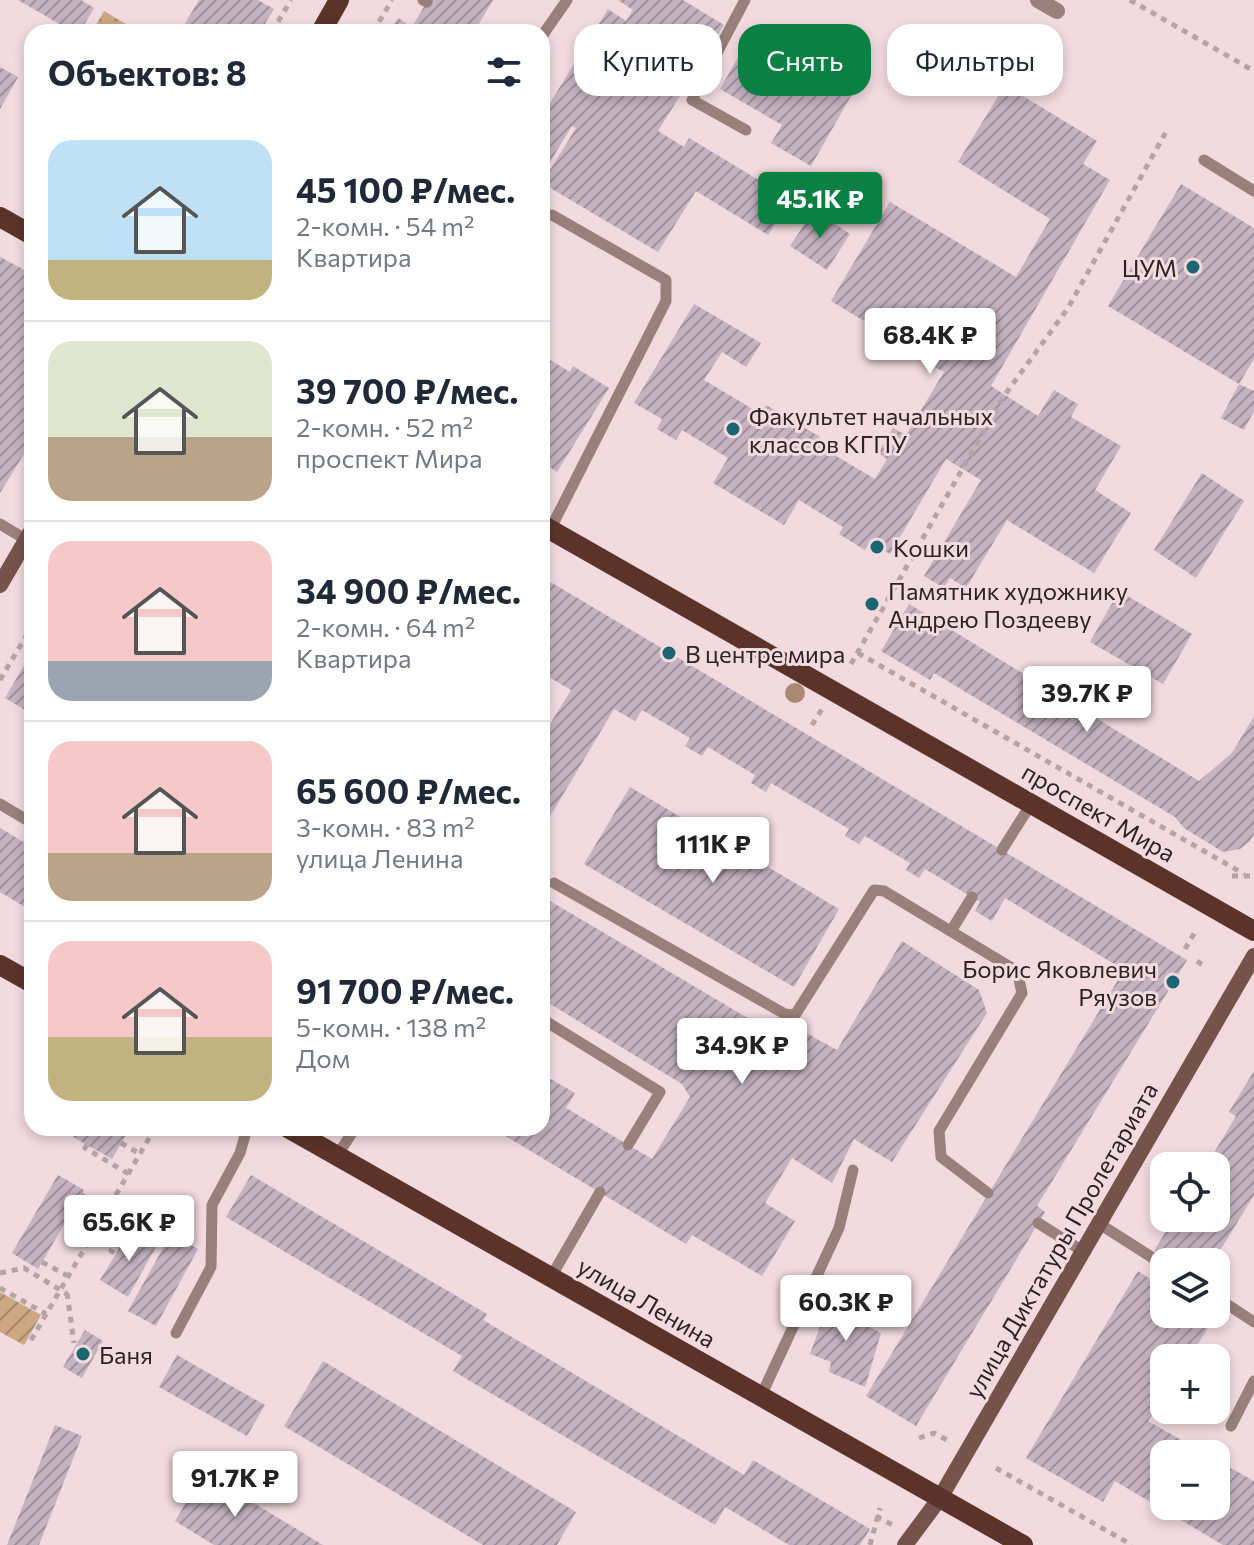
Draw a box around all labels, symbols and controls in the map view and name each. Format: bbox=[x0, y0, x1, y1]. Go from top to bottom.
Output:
chip: Купить bbox=[574, 24, 722, 96]
chip: Снять bbox=[738, 24, 871, 96]
chip: Фильтры bbox=[887, 24, 1063, 96]
icon: filters bbox=[482, 50, 526, 94]
text: Объектов: 8 bbox=[48, 51, 247, 93]
text: 45 100 ₽/мес. bbox=[296, 168, 515, 210]
icon: home bbox=[112, 172, 208, 268]
pin: 45.1K ₽ bbox=[746, 172, 894, 240]
text: 45.1K ₽ bbox=[776, 182, 864, 213]
text: 2-комн. · 54 m² bbox=[296, 210, 474, 241]
text: Квартира bbox=[296, 241, 412, 272]
place label: ЦУМ bbox=[1122, 253, 1177, 282]
marker: ЦУМ bbox=[1184, 258, 1202, 276]
pin: 68.4K ₽ bbox=[856, 308, 1004, 376]
text: 68.4K ₽ bbox=[883, 318, 977, 349]
text: 39 700 ₽/мес. bbox=[296, 369, 519, 411]
icon: home bbox=[112, 373, 208, 469]
place label: Факультет начальных классов КГПУ bbox=[749, 401, 994, 458]
text: 2-комн. · 52 m² bbox=[296, 411, 473, 442]
marker: Факультет начальных классов КГПУ bbox=[724, 420, 742, 438]
text: проспект Мира bbox=[296, 442, 483, 473]
place label: Кошки bbox=[893, 533, 969, 562]
marker: Кошки bbox=[868, 538, 886, 556]
text: 34 900 ₽/мес. bbox=[296, 569, 521, 611]
icon: home bbox=[112, 573, 208, 669]
place label: Памятник художнику Андрею Поздееву bbox=[888, 576, 1128, 633]
marker: Памятник художнику Андрею Поздееву bbox=[863, 595, 881, 613]
text: 2-комн. · 64 m² bbox=[296, 611, 475, 642]
place label: В центре мира bbox=[685, 639, 845, 668]
text: Квартира bbox=[296, 642, 412, 673]
marker: В центре мира bbox=[660, 644, 678, 662]
pin: 39.7K ₽ bbox=[1013, 666, 1161, 734]
text: 39.7K ₽ bbox=[1041, 676, 1133, 707]
street label: проспект Мира bbox=[1017, 756, 1181, 868]
text: 65 600 ₽/мес. bbox=[296, 769, 521, 811]
icon: home bbox=[112, 773, 208, 869]
text: 3-комн. · 83 m² bbox=[296, 811, 475, 842]
pin: 111K ₽ bbox=[648, 817, 778, 885]
text: 111K ₽ bbox=[675, 827, 751, 858]
text: улица Ленина bbox=[296, 842, 463, 873]
place label: Борис Яковлевич Ряузов bbox=[962, 954, 1157, 1011]
text: 91 700 ₽/мес. bbox=[296, 969, 514, 1011]
icon: home bbox=[112, 973, 208, 1069]
marker: Борис Яковлевич Ряузов bbox=[1164, 973, 1182, 991]
text: 5-комн. · 138 m² bbox=[296, 1011, 486, 1042]
pin: 34.9K ₽ bbox=[668, 1018, 816, 1086]
text: 34.9K ₽ bbox=[695, 1028, 789, 1059]
text: Дом bbox=[296, 1042, 350, 1073]
street label: улица Диктатуры Пролетариата bbox=[959, 1077, 1163, 1403]
map controls bbox=[1150, 1152, 1230, 1520]
button: locate bbox=[1150, 1152, 1230, 1232]
pin: 65.6K ₽ bbox=[55, 1195, 203, 1263]
text: 65.6K ₽ bbox=[82, 1205, 176, 1236]
button: layers bbox=[1150, 1248, 1230, 1328]
street label: улица Ленина bbox=[573, 1251, 721, 1353]
pin: 60.3K ₽ bbox=[772, 1275, 920, 1343]
text: 60.3K ₽ bbox=[798, 1285, 894, 1316]
place label: Баня bbox=[99, 1340, 153, 1369]
button: + bbox=[1150, 1344, 1230, 1424]
marker: Баня bbox=[74, 1345, 92, 1363]
button: − bbox=[1150, 1440, 1230, 1520]
pin: 91.7K ₽ bbox=[161, 1451, 309, 1519]
text: 91.7K ₽ bbox=[191, 1461, 280, 1492]

